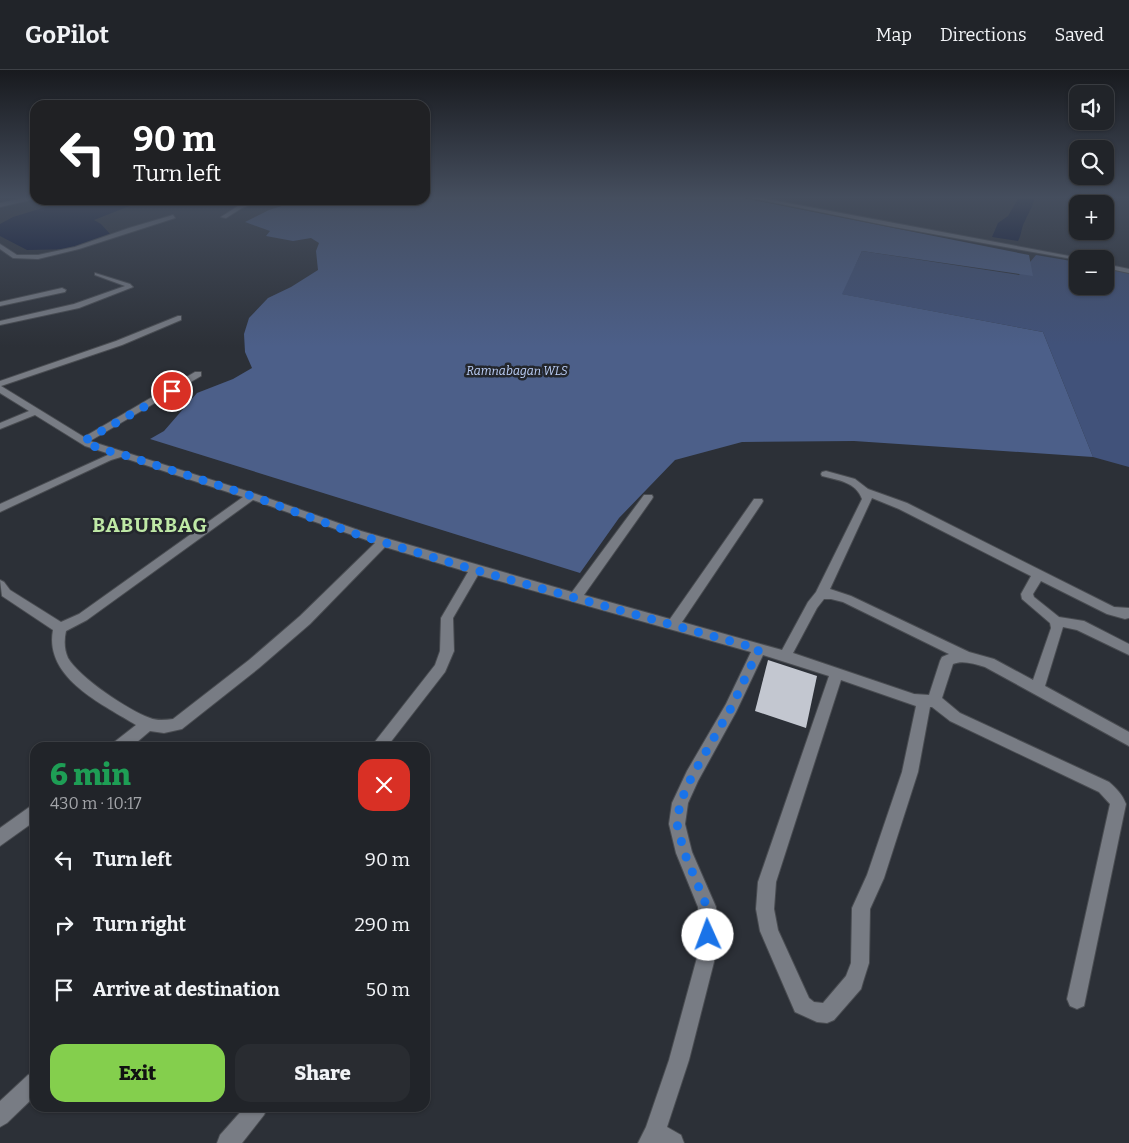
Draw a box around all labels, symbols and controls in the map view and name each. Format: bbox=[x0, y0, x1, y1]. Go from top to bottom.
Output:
text: GoPilot bbox=[25, 21, 109, 49]
text: Map bbox=[876, 24, 912, 46]
text: Directions bbox=[940, 24, 1027, 46]
text: Saved bbox=[1055, 24, 1104, 46]
map controls bbox=[1069, 85, 1114, 295]
button: sound bbox=[1069, 85, 1114, 130]
text: 90 m bbox=[133, 118, 216, 160]
icon: left bbox=[50, 120, 115, 185]
button: search bbox=[1069, 140, 1114, 185]
text: Turn left bbox=[133, 160, 221, 187]
button: + bbox=[1069, 195, 1114, 240]
button: − bbox=[1069, 250, 1114, 295]
park label: Ramnabagan WLS bbox=[466, 364, 568, 378]
pin bbox=[151, 370, 193, 412]
icon: arrive bbox=[158, 377, 186, 405]
district label: BABURBAG bbox=[92, 513, 208, 537]
text: 6 min bbox=[50, 757, 131, 793]
button: close bbox=[358, 759, 410, 811]
text: 430 m · 10:17 bbox=[50, 794, 141, 813]
icon: left bbox=[50, 846, 78, 874]
text: Turn left bbox=[93, 848, 172, 871]
text: 90 m bbox=[365, 848, 410, 871]
position arrow bbox=[681, 908, 733, 960]
icon: right bbox=[50, 911, 78, 939]
text: Turn right bbox=[93, 913, 186, 936]
text: 290 m bbox=[354, 913, 410, 936]
icon: arrive bbox=[50, 976, 78, 1004]
text: Arrive at destination bbox=[93, 978, 280, 1001]
text: 50 m bbox=[366, 978, 410, 1001]
button: Exit bbox=[50, 1044, 225, 1102]
button: Share bbox=[235, 1044, 410, 1102]

